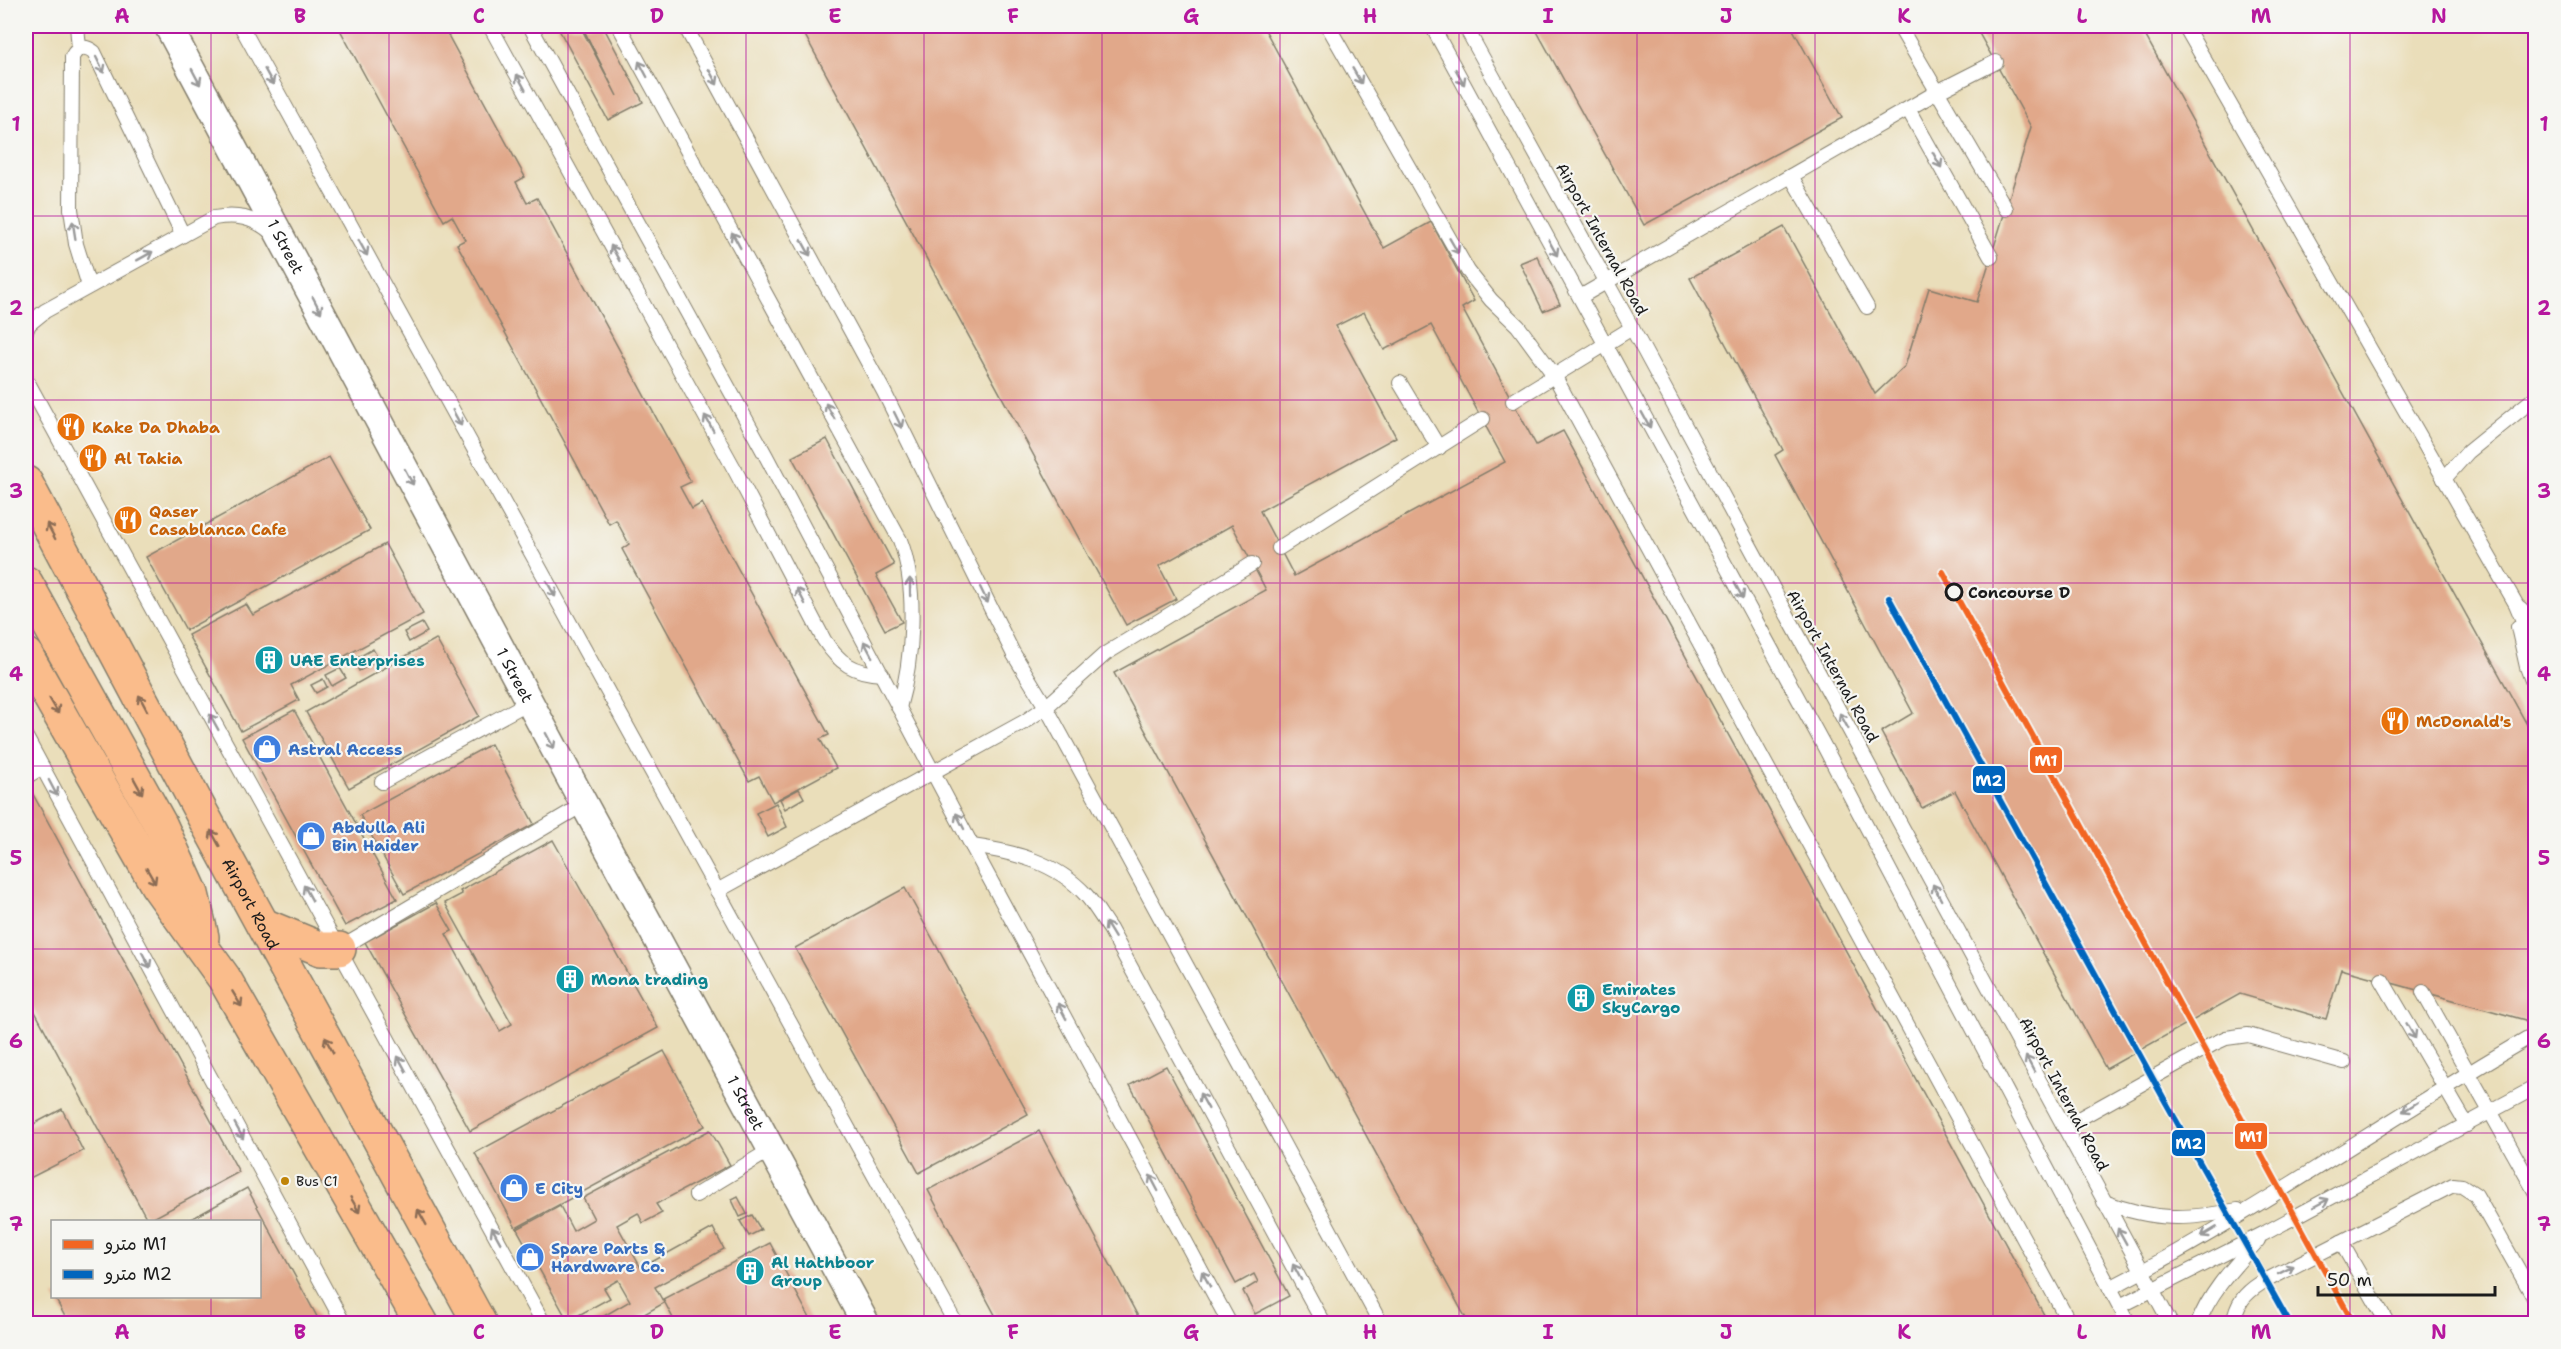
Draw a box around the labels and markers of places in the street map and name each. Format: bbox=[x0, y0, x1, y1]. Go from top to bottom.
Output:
restaurant icon: Kake Da Dhaba bbox=[55, 411, 87, 443]
place label: Kake Da Dhaba bbox=[92, 417, 220, 438]
restaurant icon: Al Takia bbox=[77, 442, 109, 474]
place label: Al Takia bbox=[114, 448, 183, 469]
place label: Qaser Casablanca Cafe bbox=[149, 501, 287, 540]
restaurant icon: Qaser Casablanca Cafe bbox=[112, 504, 144, 536]
place label: Concourse D bbox=[1968, 582, 2070, 603]
marker: Concourse D bbox=[1945, 583, 1963, 601]
building icon: UAE Enterprises bbox=[253, 644, 285, 676]
place label: UAE Enterprises bbox=[290, 650, 425, 671]
restaurant icon: McDonald's bbox=[2379, 705, 2411, 737]
place label: McDonald's bbox=[2416, 711, 2512, 732]
shop icon: Astral Access bbox=[251, 733, 283, 765]
place label: Astral Access bbox=[288, 739, 402, 760]
place label: Abdulla Ali Bin Haider bbox=[332, 817, 425, 856]
shop icon: Abdulla Ali Bin Haider bbox=[295, 820, 327, 852]
building icon: Mona trading bbox=[554, 963, 586, 995]
place label: Mona trading bbox=[591, 969, 708, 990]
place label: Emirates SkyCargo bbox=[1602, 979, 1680, 1018]
building icon: Emirates SkyCargo bbox=[1565, 982, 1597, 1014]
place label: Bus C1 bbox=[296, 1172, 338, 1190]
shop icon: E City bbox=[498, 1172, 530, 1204]
marker: Bus C1 bbox=[279, 1175, 291, 1187]
place label: E City bbox=[535, 1178, 583, 1199]
place label: Spare Parts & Hardware Co. bbox=[551, 1238, 665, 1277]
shop icon: Spare Parts & Hardware Co. bbox=[514, 1241, 546, 1273]
place label: Al Hathboor Group bbox=[771, 1252, 875, 1291]
building icon: Al Hathboor Group bbox=[734, 1255, 766, 1287]

